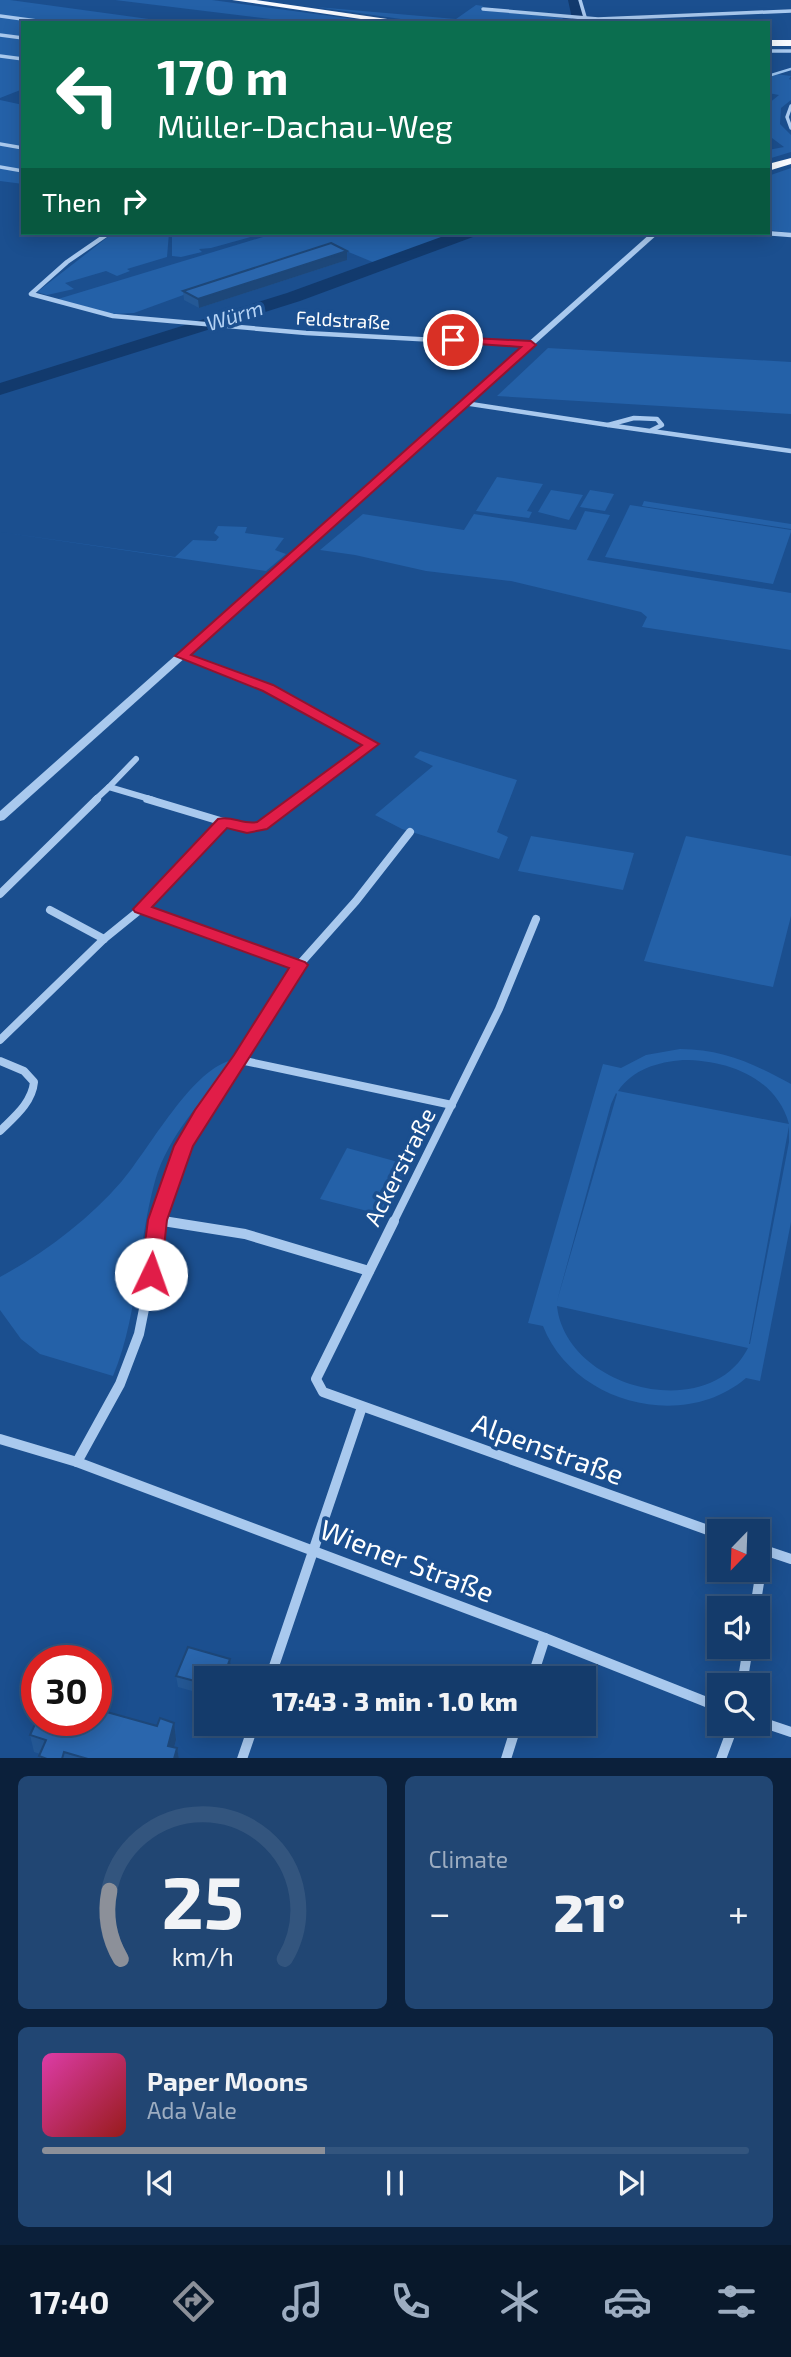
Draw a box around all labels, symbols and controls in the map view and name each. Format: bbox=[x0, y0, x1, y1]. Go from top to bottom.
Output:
text: 170 m bbox=[157, 46, 289, 105]
icon: left bbox=[42, 49, 133, 140]
text: Müller-Dachau-Weg bbox=[157, 106, 453, 144]
icon: right bbox=[115, 182, 153, 220]
text: Then bbox=[42, 186, 101, 217]
water label: Würm bbox=[203, 294, 266, 335]
street label: Feldstraße bbox=[295, 306, 391, 333]
pin bbox=[423, 310, 483, 370]
icon: arrive bbox=[434, 321, 472, 359]
street label: Ackerstraße bbox=[357, 1103, 441, 1230]
position arrow bbox=[114, 1237, 188, 1311]
street label: Alpenstraße bbox=[468, 1405, 629, 1491]
street label: Wiener Straße bbox=[316, 1511, 499, 1609]
north arrow bbox=[707, 1519, 770, 1582]
map controls bbox=[707, 1519, 770, 1736]
button: sound bbox=[707, 1596, 770, 1659]
speed limit sign: 30 bbox=[21, 1645, 112, 1736]
button: search bbox=[707, 1673, 770, 1736]
text: 17:43 · 3 min · 1.0 km bbox=[272, 1685, 518, 1716]
text: Climate bbox=[429, 1845, 508, 1873]
text: 25 bbox=[161, 1856, 243, 1944]
text: 21° bbox=[554, 1880, 625, 1942]
text: − bbox=[429, 1889, 451, 1935]
text: + bbox=[728, 1889, 749, 1935]
text: km/h bbox=[171, 1940, 233, 1970]
text: Paper Moons bbox=[147, 2065, 308, 2096]
text: Ada Vale bbox=[147, 2096, 237, 2124]
icon: previous bbox=[141, 2164, 179, 2202]
icon: pause bbox=[376, 2164, 414, 2202]
icon: next bbox=[612, 2164, 650, 2202]
icon: directions bbox=[169, 2277, 218, 2326]
icon: music bbox=[278, 2277, 327, 2326]
icon: phone bbox=[386, 2277, 435, 2326]
icon: climate bbox=[495, 2277, 544, 2326]
icon: car bbox=[603, 2277, 652, 2326]
icon: filters bbox=[712, 2277, 761, 2326]
text: 17:40 bbox=[30, 2282, 109, 2320]

